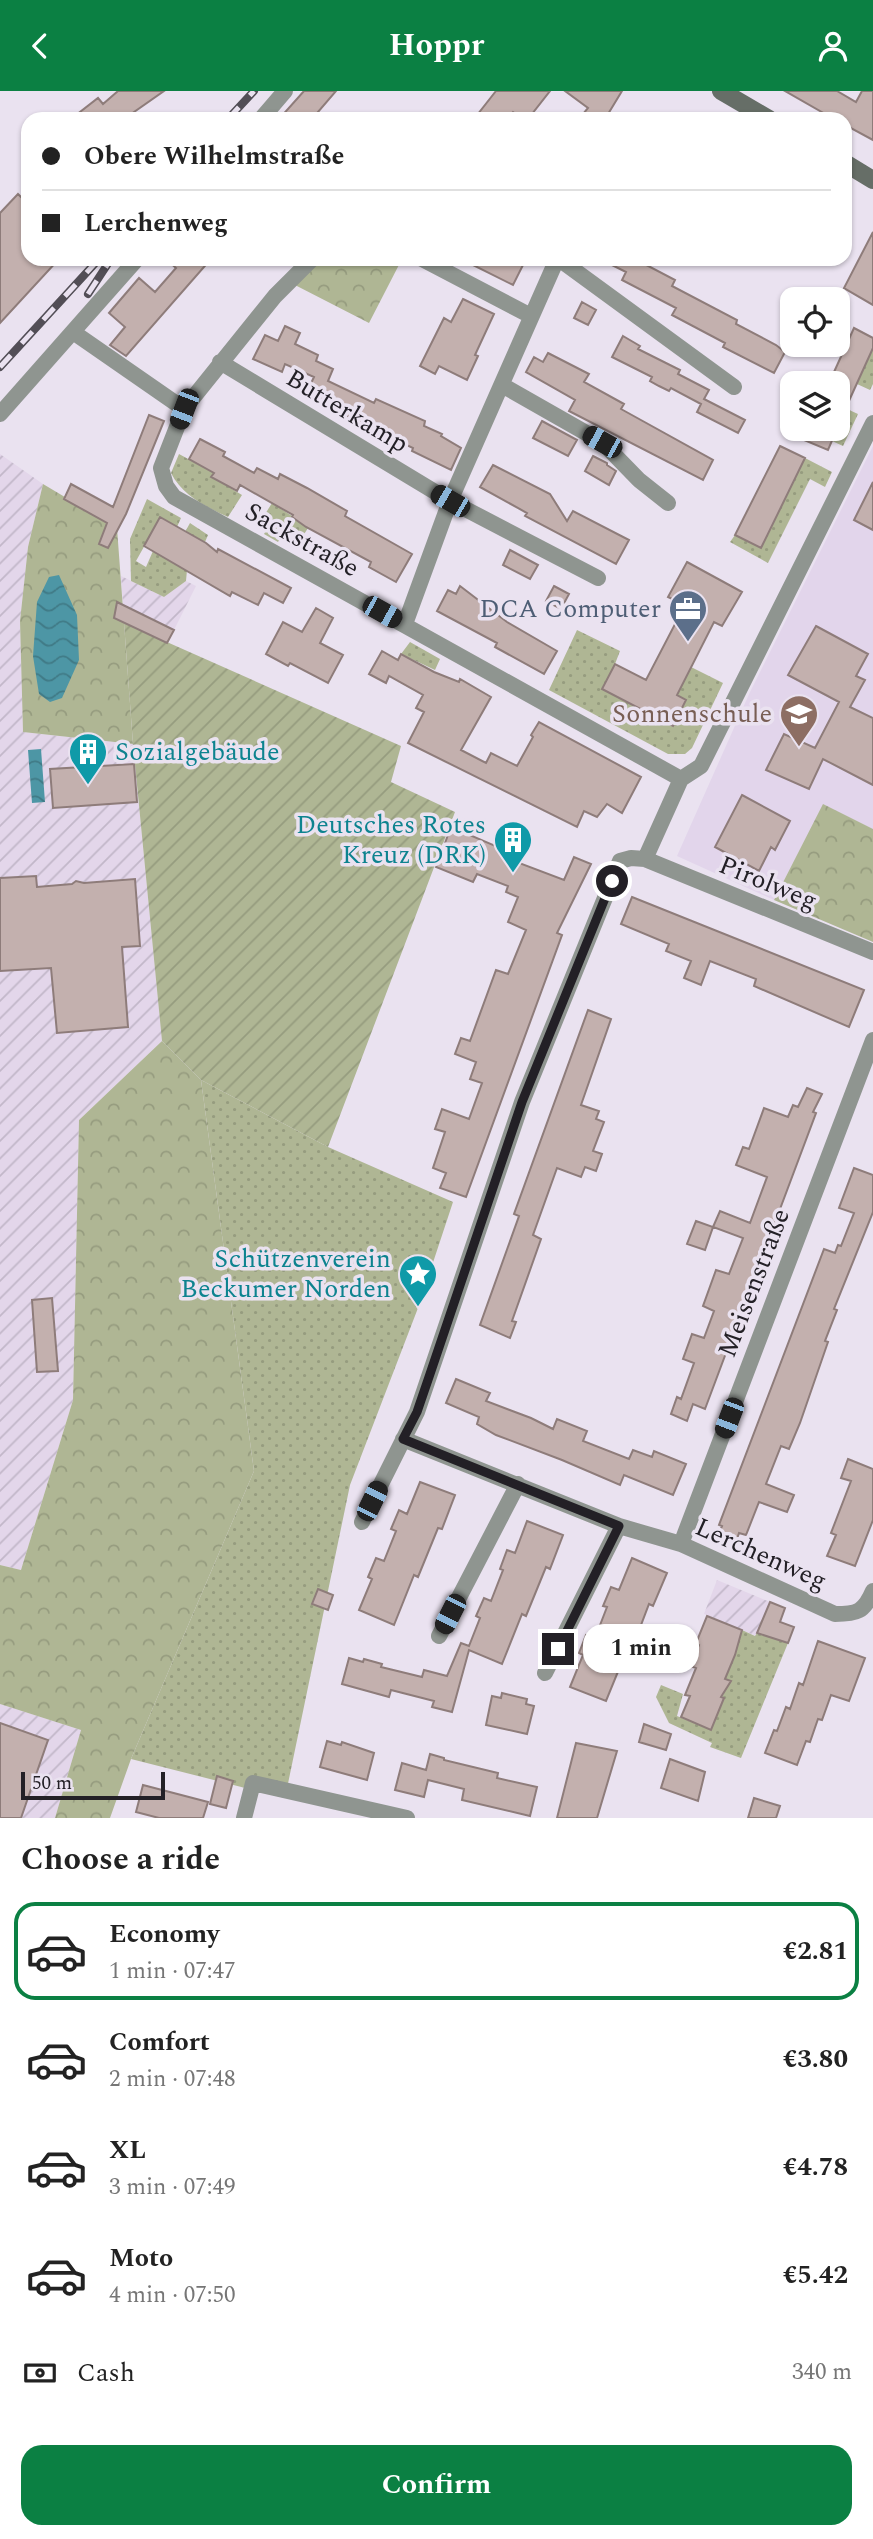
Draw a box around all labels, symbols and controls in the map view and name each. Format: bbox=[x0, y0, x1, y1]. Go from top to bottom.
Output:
text: Hoppr bbox=[389, 21, 484, 70]
icon: back bbox=[21, 27, 59, 65]
icon: person bbox=[814, 27, 852, 65]
text: Obere Wilhelmstraße bbox=[84, 136, 344, 176]
text: Lerchenweg bbox=[84, 203, 228, 243]
map controls bbox=[780, 287, 850, 441]
button: locate bbox=[780, 287, 850, 357]
street label: Butterkamp bbox=[278, 359, 416, 463]
button: layers bbox=[780, 371, 850, 441]
car bbox=[167, 386, 202, 432]
car bbox=[579, 423, 626, 461]
car bbox=[427, 481, 474, 521]
street label: Sackstraße bbox=[237, 492, 367, 588]
office icon: DCA Computer bbox=[667, 588, 709, 643]
place label: DCA Computer bbox=[480, 589, 661, 629]
car bbox=[359, 593, 406, 631]
school or university icon: Sonnenschule bbox=[778, 693, 820, 748]
place label: Sonnenschule bbox=[612, 694, 772, 734]
building icon: Sozialgebäude bbox=[67, 731, 109, 786]
place label: Sozialgebäude bbox=[115, 732, 280, 772]
place label: Deutsches Rotes Kreuz (DRK) bbox=[296, 805, 486, 875]
building icon: Deutsches Rotes Kreuz (DRK) bbox=[492, 819, 534, 874]
street label: Pirolweg bbox=[713, 845, 823, 921]
route start bbox=[596, 865, 628, 897]
street label: Meisenstraße bbox=[707, 1203, 801, 1363]
place label: Schützenverein Beckumer Norden bbox=[181, 1239, 391, 1309]
place icon: Schützenverein Beckumer Norden bbox=[397, 1253, 439, 1308]
car bbox=[712, 1395, 747, 1441]
car bbox=[354, 1478, 391, 1524]
street label: Lerchenweg bbox=[689, 1507, 833, 1601]
car bbox=[432, 1591, 469, 1637]
callout: 1 min bbox=[582, 1625, 698, 1673]
text: 1 min bbox=[610, 1631, 672, 1666]
route end bbox=[542, 1633, 574, 1665]
scale bar bbox=[21, 1769, 164, 1801]
text: 50 m bbox=[32, 1769, 72, 1798]
text: Choose a ride bbox=[21, 1835, 220, 1884]
text: Economy bbox=[109, 1914, 219, 1954]
icon: car bbox=[25, 1920, 88, 1983]
text: €2.81 bbox=[783, 1931, 848, 1971]
text: 1 min · 07:47 bbox=[109, 1954, 236, 1989]
text: Comfort bbox=[109, 2022, 210, 2062]
icon: car bbox=[25, 2028, 88, 2091]
text: €3.80 bbox=[783, 2039, 848, 2079]
text: 2 min · 07:48 bbox=[109, 2062, 236, 2097]
text: XL bbox=[109, 2130, 146, 2170]
icon: car bbox=[25, 2136, 88, 2199]
text: €4.78 bbox=[783, 2147, 848, 2187]
text: 3 min · 07:49 bbox=[109, 2170, 236, 2205]
text: Moto bbox=[109, 2238, 173, 2278]
icon: car bbox=[25, 2244, 88, 2307]
text: €5.42 bbox=[783, 2255, 848, 2295]
text: 4 min · 07:50 bbox=[109, 2278, 236, 2313]
text: Cash bbox=[77, 2353, 135, 2393]
icon: cash bbox=[21, 2354, 59, 2392]
text: 340 m bbox=[792, 2355, 852, 2390]
button: Confirm bbox=[21, 2445, 852, 2525]

